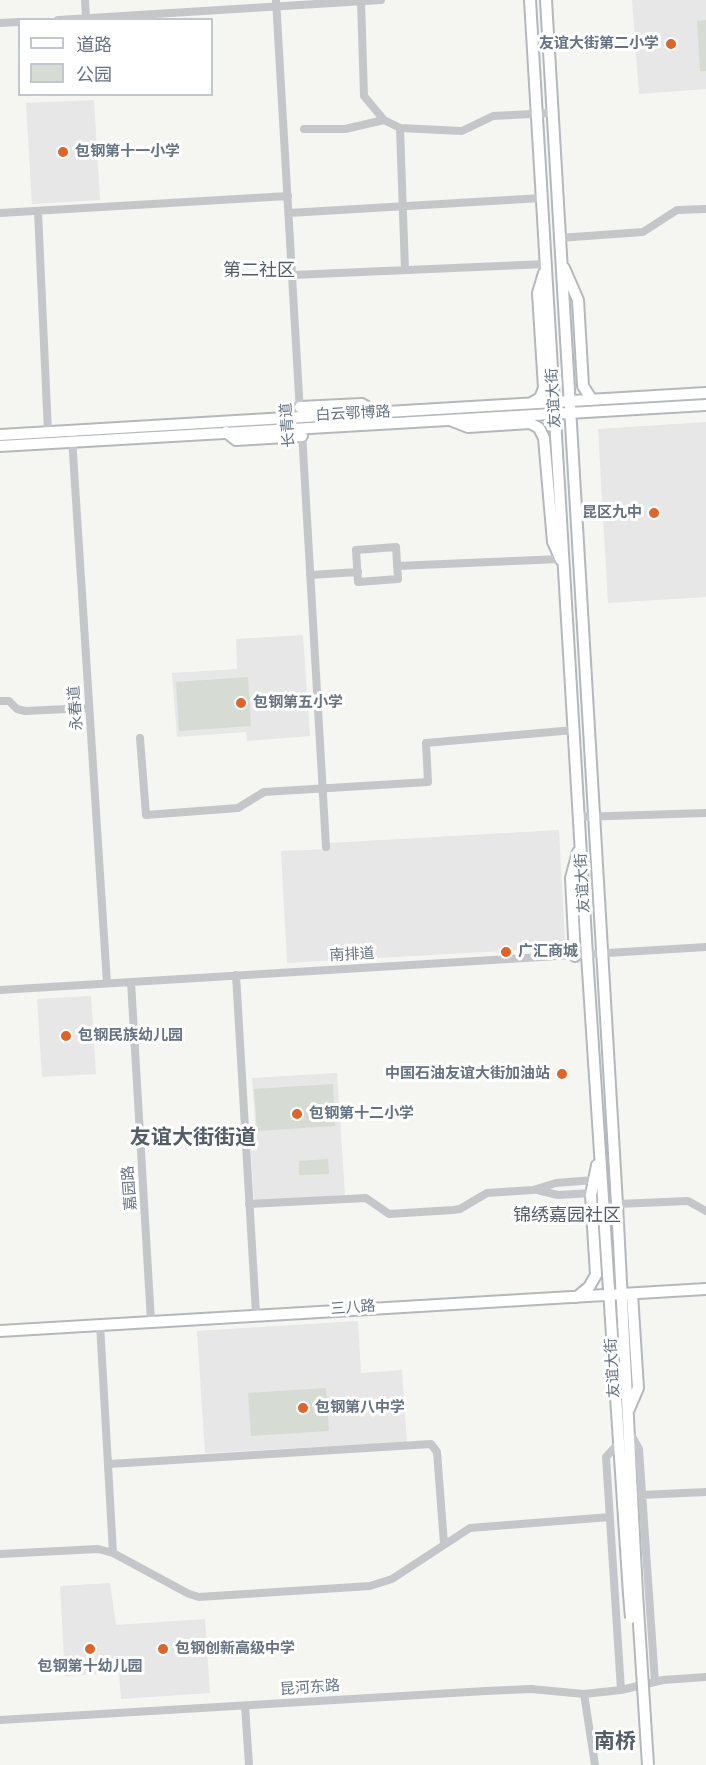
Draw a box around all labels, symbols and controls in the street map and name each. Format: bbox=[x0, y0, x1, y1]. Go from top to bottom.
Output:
legend bbox=[18, 18, 213, 96]
text: 道路 bbox=[76, 35, 112, 55]
place label: 友谊大街第二小学 bbox=[539, 35, 659, 53]
marker: 友谊大街第二小学 bbox=[664, 37, 678, 51]
text: 公园 bbox=[76, 65, 112, 85]
place label: 包钢第十一小学 bbox=[75, 143, 180, 161]
marker: 包钢第十一小学 bbox=[56, 145, 70, 159]
district label: 第二社区 bbox=[223, 260, 295, 282]
street label: 友谊大街 bbox=[543, 368, 565, 428]
street label: 长青道 bbox=[277, 402, 299, 448]
street label: 白云鄂博路 bbox=[315, 403, 391, 425]
place label: 昆区九中 bbox=[582, 504, 642, 522]
marker: 昆区九中 bbox=[647, 506, 661, 520]
street label: 永春道 bbox=[65, 685, 87, 731]
place label: 包钢第五小学 bbox=[253, 694, 343, 712]
marker: 包钢第五小学 bbox=[234, 696, 248, 710]
street label: 友谊大街 bbox=[572, 853, 594, 913]
place label: 广汇商城 bbox=[518, 943, 578, 961]
street label: 南排道 bbox=[329, 945, 375, 965]
marker: 广汇商城 bbox=[499, 945, 513, 959]
place label: 包钢民族幼儿园 bbox=[78, 1027, 183, 1045]
marker: 包钢民族幼儿园 bbox=[59, 1029, 73, 1043]
place label: 中国石油友谊大街加油站 bbox=[385, 1065, 550, 1083]
marker: 中国石油友谊大街加油站 bbox=[555, 1067, 569, 1081]
place label: 包钢第十二小学 bbox=[309, 1105, 414, 1123]
marker: 包钢第十二小学 bbox=[290, 1107, 304, 1121]
district label: 友谊大街街道 bbox=[130, 1125, 256, 1151]
street label: 嘉园路 bbox=[119, 1165, 141, 1211]
district label: 锦绣嘉园社区 bbox=[513, 1205, 621, 1227]
street label: 三八路 bbox=[330, 1297, 376, 1319]
street label: 友谊大街 bbox=[602, 1338, 624, 1398]
place label: 包钢第八中学 bbox=[315, 1399, 405, 1417]
marker: 包钢第八中学 bbox=[296, 1401, 310, 1415]
place label: 包钢创新高级中学 bbox=[175, 1640, 295, 1658]
marker: 包钢第十幼儿园 bbox=[83, 1642, 97, 1656]
marker: 包钢创新高级中学 bbox=[156, 1642, 170, 1656]
place label: 包钢第十幼儿园 bbox=[38, 1658, 142, 1676]
street label: 昆河东路 bbox=[279, 1677, 341, 1699]
district label: 南桥 bbox=[594, 1729, 636, 1755]

